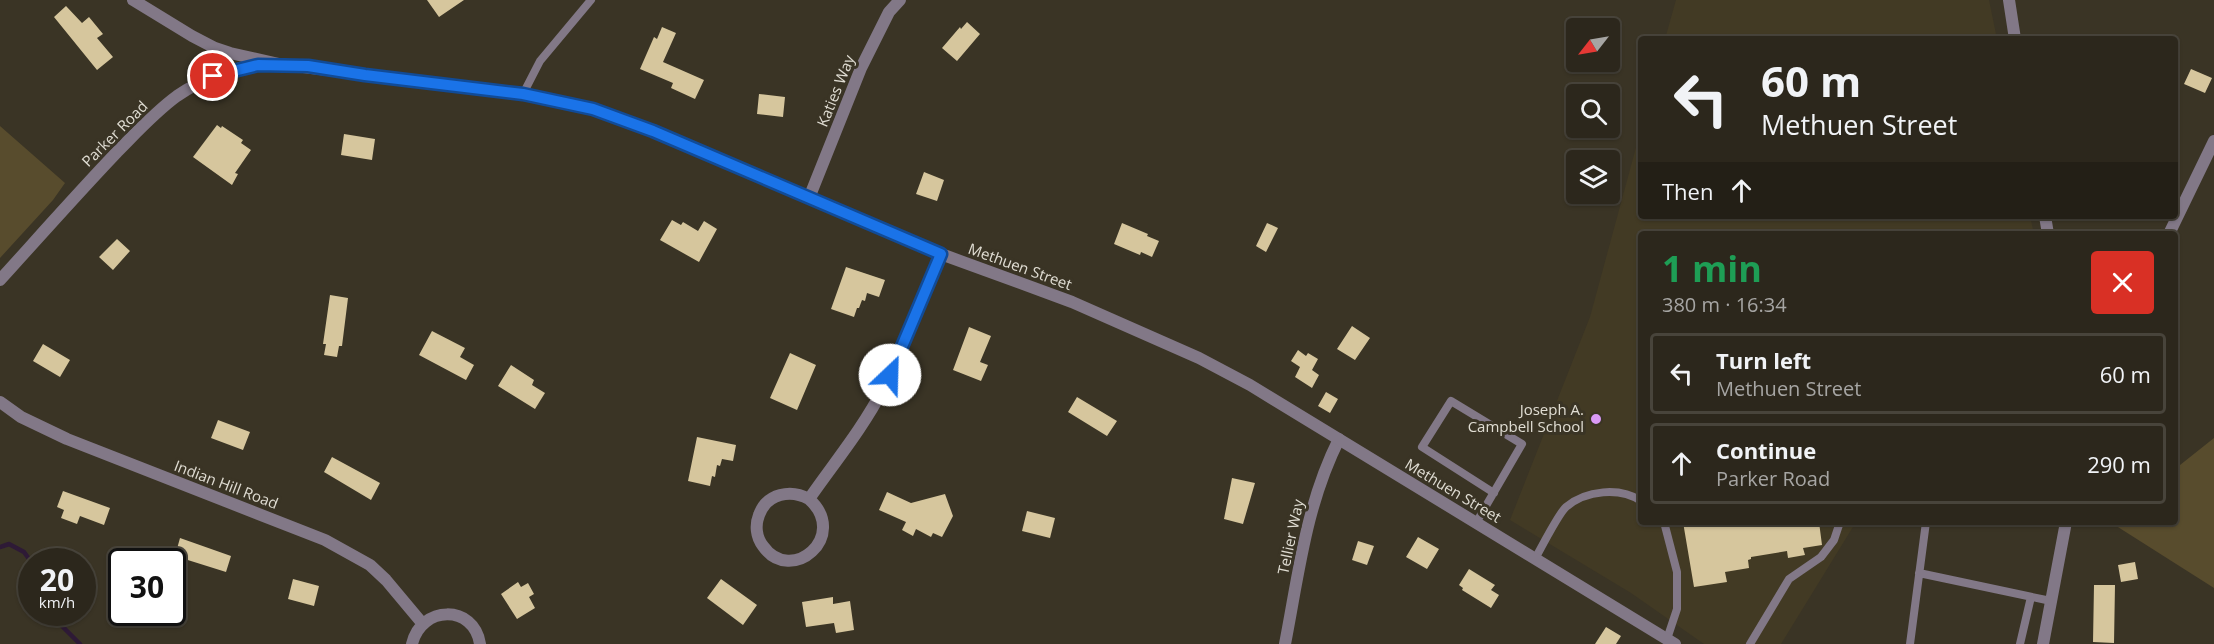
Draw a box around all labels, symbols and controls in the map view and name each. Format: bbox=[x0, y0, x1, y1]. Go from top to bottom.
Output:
north arrow bbox=[1566, 18, 1620, 72]
map controls bbox=[1566, 18, 1620, 204]
pin bbox=[187, 50, 238, 101]
street label: Katies Way bbox=[812, 51, 859, 130]
text: 60 m bbox=[1761, 52, 1861, 109]
icon: arrive bbox=[196, 59, 229, 92]
icon: left bbox=[1662, 60, 1740, 138]
button: search bbox=[1566, 84, 1620, 138]
street label: Parker Road bbox=[77, 96, 152, 171]
text: Methuen Street bbox=[1761, 106, 1957, 143]
button: layers bbox=[1566, 150, 1620, 204]
icon: ahead bbox=[1725, 174, 1758, 207]
text: Then bbox=[1662, 176, 1713, 206]
street label: Methuen Street bbox=[966, 238, 1075, 294]
text: 1 min bbox=[1662, 244, 1762, 293]
button: close bbox=[2091, 251, 2154, 314]
text: 380 m · 16:34 bbox=[1662, 291, 1787, 318]
position arrow bbox=[858, 343, 922, 407]
text: Turn left bbox=[1716, 345, 1811, 375]
icon: left bbox=[1665, 357, 1698, 390]
text: 60 m bbox=[2100, 359, 2151, 389]
text: Methuen Street bbox=[1716, 375, 1861, 402]
place label: Joseph A. Campbell School bbox=[1468, 399, 1584, 436]
marker: Joseph A. Campbell School bbox=[1589, 412, 1603, 426]
text: Continue bbox=[1716, 435, 1816, 465]
icon: ahead bbox=[1665, 447, 1698, 480]
text: 290 m bbox=[2087, 449, 2151, 479]
street label: Methuen Street bbox=[1402, 453, 1505, 527]
street label: Indian Hill Road bbox=[171, 455, 281, 513]
text: Parker Road bbox=[1716, 465, 1830, 492]
street label: Tellier Way bbox=[1272, 497, 1308, 576]
speed limit sign: 30 bbox=[108, 548, 186, 626]
text: 20 bbox=[40, 559, 74, 600]
text: km/h bbox=[39, 592, 75, 612]

